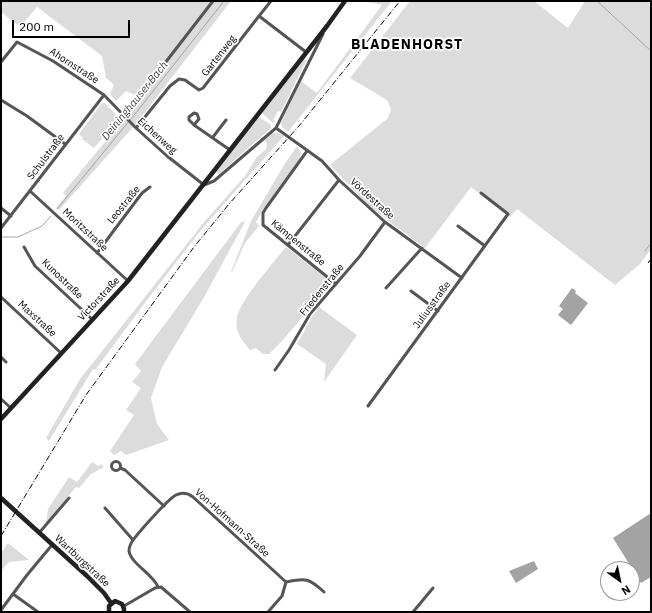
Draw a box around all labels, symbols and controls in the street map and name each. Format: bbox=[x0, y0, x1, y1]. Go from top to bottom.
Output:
scale bar bbox=[14, 12, 132, 38]
text: 200 m bbox=[19, 19, 54, 34]
street label: Gartenweg bbox=[199, 33, 239, 79]
district label: BLADENHORST bbox=[351, 37, 463, 53]
street label: Ahornstraße bbox=[47, 46, 101, 86]
water label: Deininghauser Bach bbox=[99, 59, 171, 143]
street label: Eichenweg bbox=[135, 115, 179, 157]
street label: Schulstraße bbox=[25, 132, 67, 182]
street label: Vördestraße bbox=[347, 176, 397, 222]
street label: Leostraße bbox=[105, 184, 143, 226]
street label: Moritzstraße bbox=[60, 206, 110, 254]
street label: Kämpenstraße bbox=[268, 217, 328, 269]
street label: Kunostraße bbox=[39, 256, 85, 302]
street label: Friedenstraße bbox=[297, 262, 347, 318]
street label: Victorstraße bbox=[76, 275, 122, 323]
street label: Juliusstraße bbox=[411, 279, 453, 331]
street label: Maxstraße bbox=[15, 298, 59, 340]
street label: Von-Hofmann-Straße bbox=[192, 486, 272, 560]
street label: Wartburgstraße bbox=[52, 532, 112, 590]
north arrow bbox=[600, 561, 640, 601]
text: N bbox=[619, 582, 633, 598]

